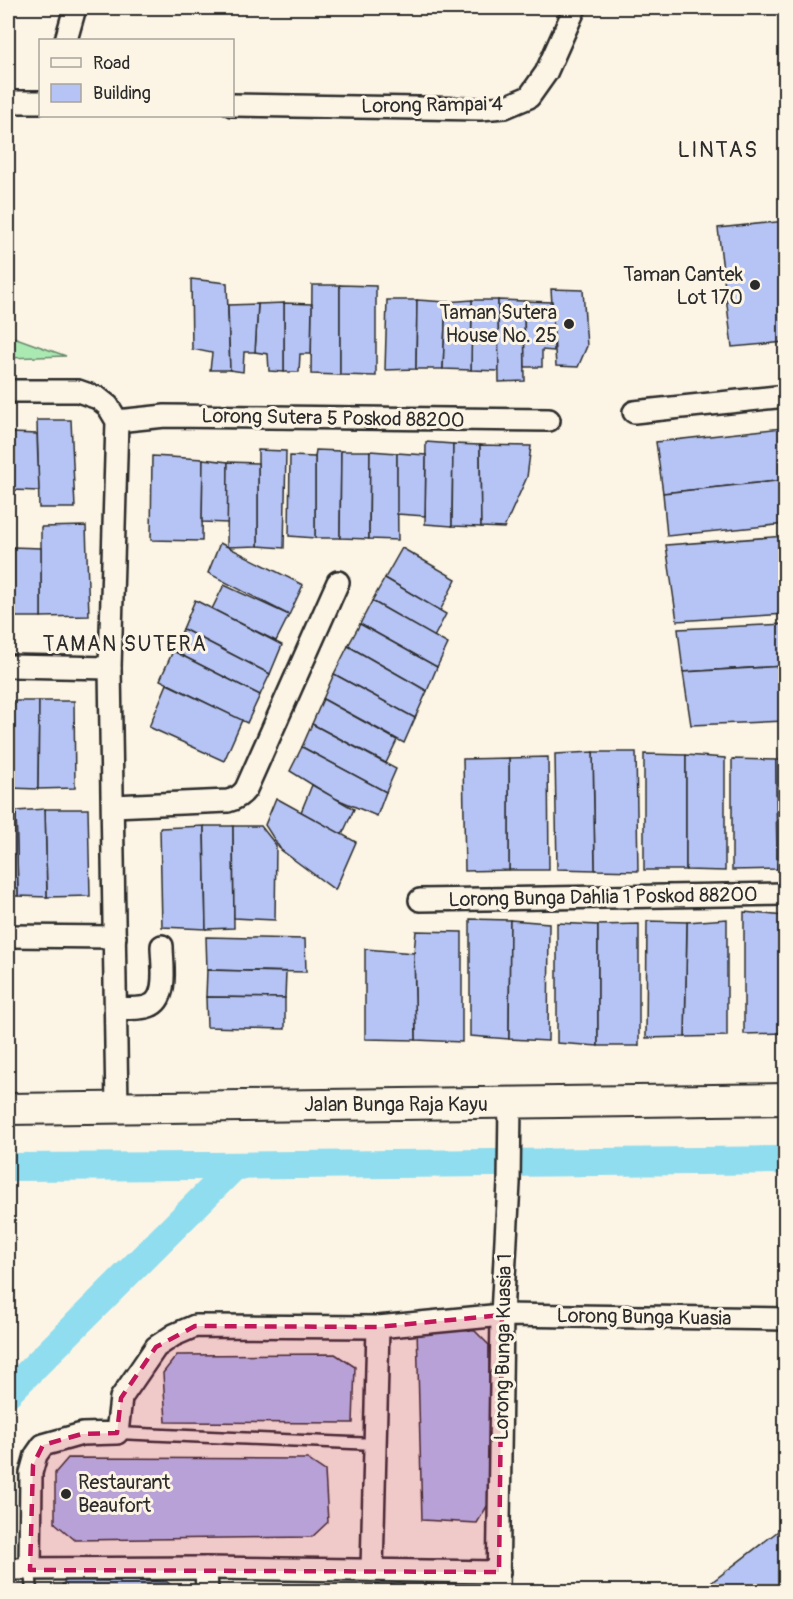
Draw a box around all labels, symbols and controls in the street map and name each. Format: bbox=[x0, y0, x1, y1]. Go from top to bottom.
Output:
legend bbox=[39, 39, 234, 117]
text: Road bbox=[93, 52, 130, 75]
text: Building bbox=[93, 82, 151, 105]
street label: Lorong Rampai 4 bbox=[361, 91, 504, 119]
district label: LINTAS bbox=[677, 136, 759, 164]
place label: Taman Cantek Lot 170 bbox=[623, 262, 744, 310]
marker: Taman Cantek Lot 170 bbox=[748, 278, 762, 292]
place label: Taman Sutera House No. 25 bbox=[440, 300, 557, 348]
marker: Taman Sutera House No. 25 bbox=[562, 317, 576, 331]
street label: Lorong Sutera 5 Poskod 88200 bbox=[201, 403, 465, 433]
district label: TAMAN SUTERA bbox=[43, 631, 207, 658]
street label: Lorong Bunga Dahlia 1 Poskod 88200 bbox=[448, 882, 758, 912]
street label: Jalan Bunga Raja Kayu bbox=[304, 1092, 488, 1117]
street label: Lorong Bunga Kuasia 1 bbox=[489, 1253, 517, 1441]
street label: Lorong Bunga Kuasia bbox=[556, 1303, 732, 1331]
place label: Restaurant Beaufort bbox=[78, 1470, 171, 1518]
marker: Restaurant Beaufort bbox=[59, 1487, 73, 1501]

